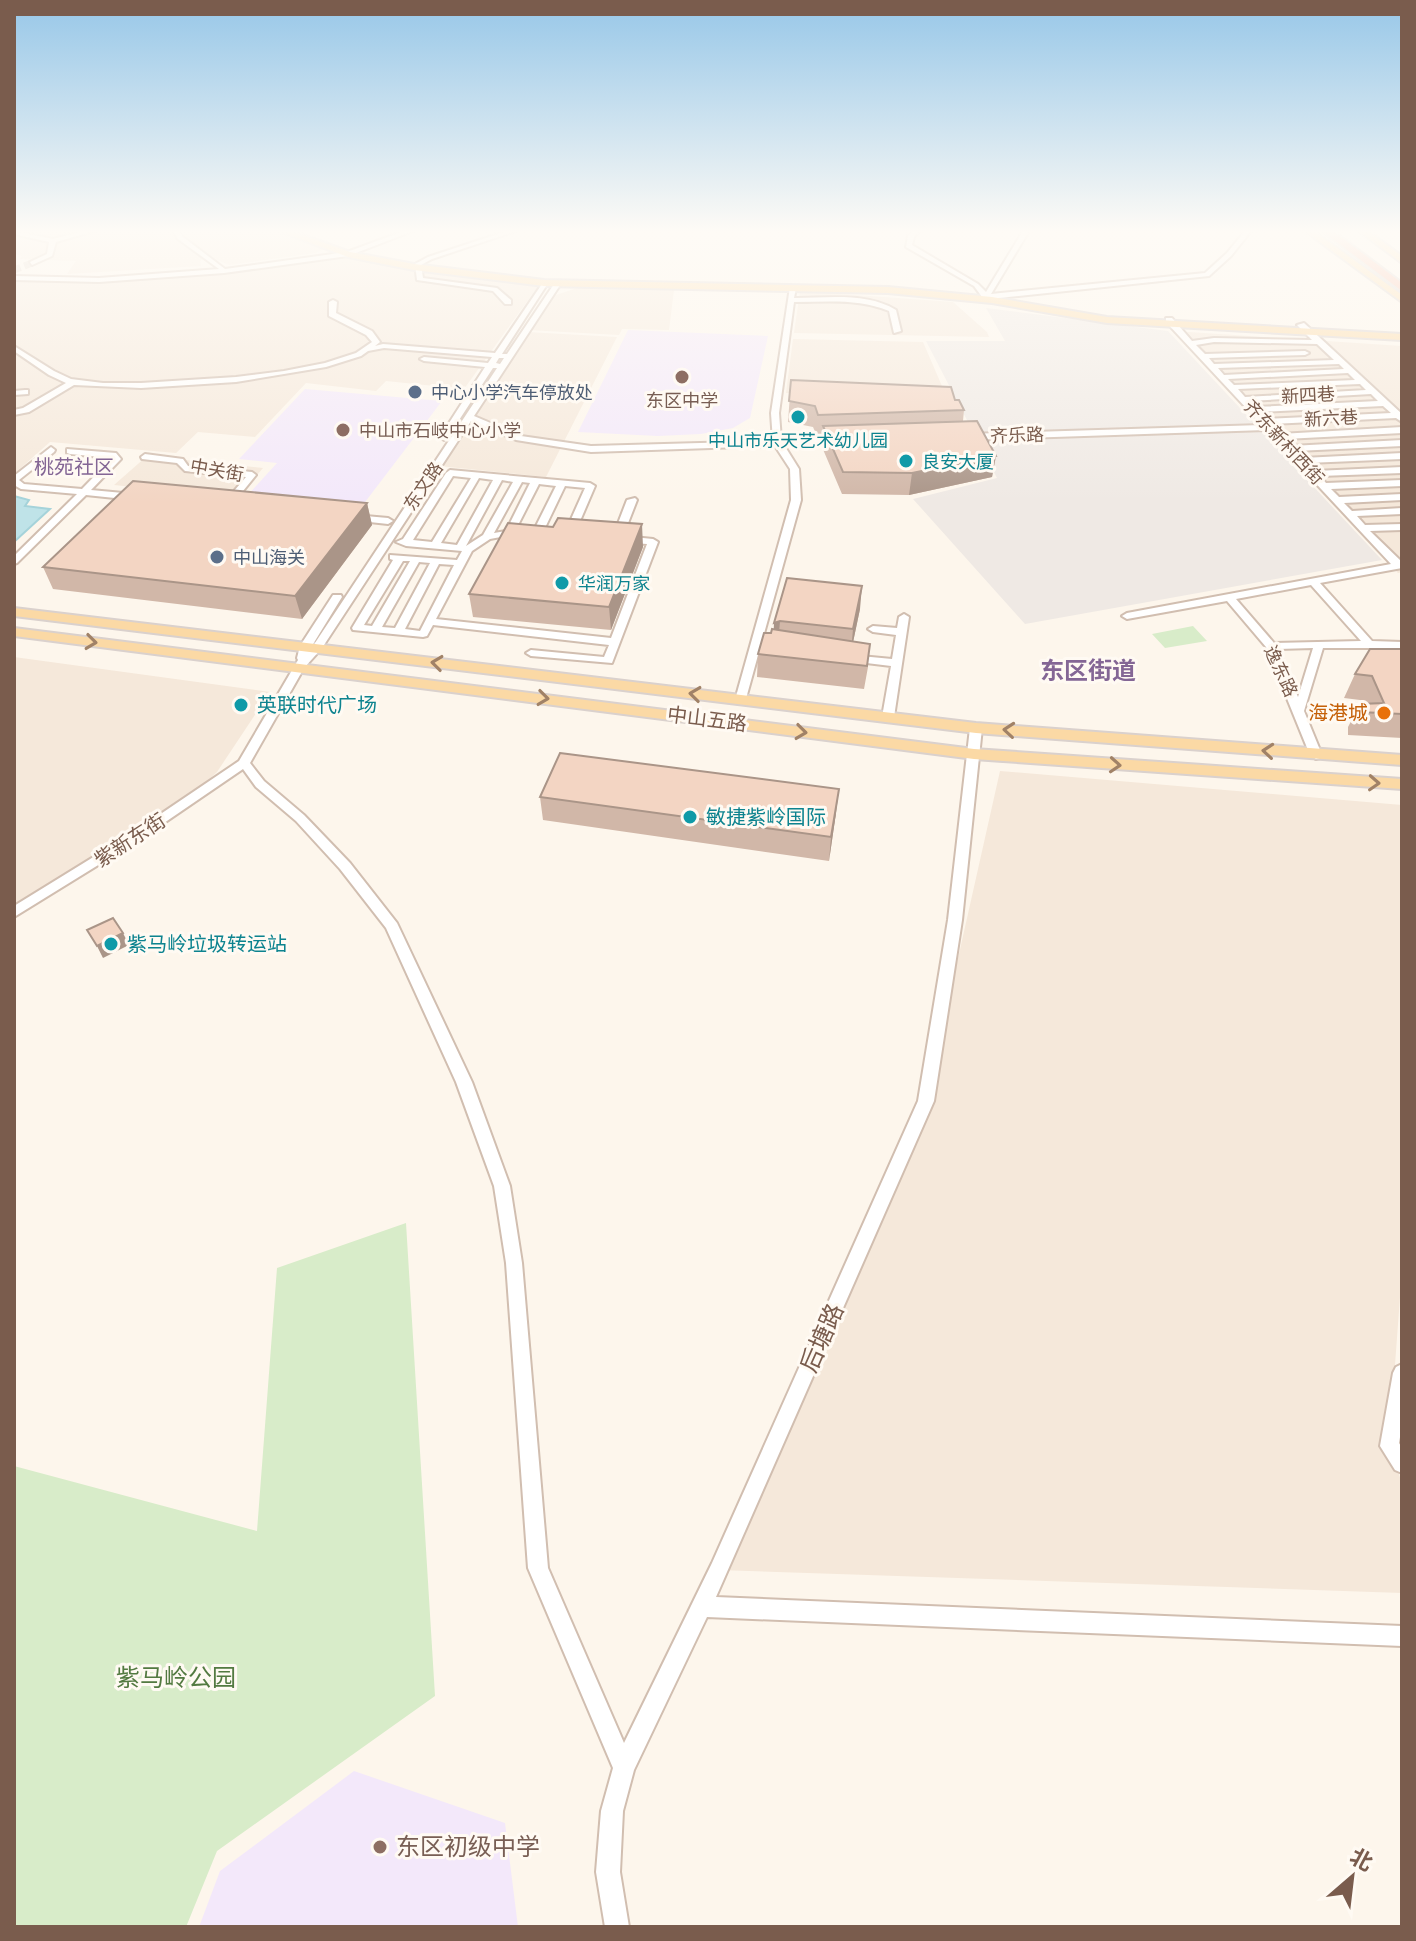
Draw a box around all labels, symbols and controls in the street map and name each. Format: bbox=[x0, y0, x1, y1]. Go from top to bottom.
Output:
marker: 东区中学 bbox=[673, 368, 691, 386]
place label: 中心小学汽车停放处 bbox=[431, 382, 593, 403]
marker: 中心小学汽车停放处 bbox=[406, 383, 424, 401]
street label: 新四巷 bbox=[1280, 383, 1336, 407]
place label: 东区中学 bbox=[646, 390, 718, 411]
street label: 齐东新村西街 bbox=[1239, 395, 1329, 489]
street label: 新六巷 bbox=[1303, 406, 1359, 430]
marker: 中山市乐天艺术幼儿园 bbox=[789, 408, 807, 426]
place label: 中山市石岐中心小学 bbox=[359, 420, 521, 441]
marker: 中山市石岐中心小学 bbox=[334, 421, 352, 439]
street label: 齐乐路 bbox=[990, 424, 1044, 446]
place label: 中山市乐天艺术幼儿园 bbox=[708, 430, 888, 451]
place label: 良安大厦 bbox=[922, 451, 994, 472]
marker: 良安大厦 bbox=[897, 452, 915, 470]
district label: 桃苑社区 bbox=[34, 455, 114, 479]
street label: 中关街 bbox=[189, 455, 245, 485]
street label: 东文路 bbox=[399, 458, 447, 514]
place label: 中山海关 bbox=[233, 547, 305, 568]
marker: 中山海关 bbox=[208, 548, 226, 566]
place label: 华润万家 bbox=[578, 573, 650, 594]
marker: 华润万家 bbox=[553, 574, 571, 592]
one-way arrow bbox=[85, 633, 98, 650]
street label: 逸东路 bbox=[1260, 642, 1302, 700]
one-way arrow bbox=[430, 654, 443, 671]
district label: 东区街道 bbox=[1040, 657, 1136, 685]
one-way arrow bbox=[688, 686, 702, 703]
one-way arrow bbox=[536, 689, 550, 706]
place label: 英联时代广场 bbox=[257, 693, 377, 717]
marker: 英联时代广场 bbox=[232, 696, 250, 714]
place label: 海港城 bbox=[1308, 701, 1368, 725]
street label: 中山五路 bbox=[666, 702, 748, 736]
marker: 海港城 bbox=[1375, 704, 1393, 722]
one-way arrow bbox=[1002, 722, 1015, 739]
one-way arrow bbox=[795, 723, 808, 740]
one-way arrow bbox=[1261, 743, 1274, 760]
one-way arrow bbox=[1109, 756, 1122, 773]
one-way arrow bbox=[1368, 774, 1381, 791]
place label: 敏捷紫岭国际 bbox=[706, 805, 826, 829]
street label: 紫新东街 bbox=[90, 808, 170, 872]
marker: 敏捷紫岭国际 bbox=[681, 808, 699, 826]
place label: 紫马岭垃圾转运站 bbox=[127, 932, 287, 956]
marker: 紫马岭垃圾转运站 bbox=[102, 935, 120, 953]
street label: 后塘路 bbox=[795, 1299, 849, 1377]
park label: 紫马岭公园 bbox=[116, 1664, 236, 1692]
place label: 东区初级中学 bbox=[396, 1833, 540, 1861]
north arrow bbox=[1312, 1837, 1392, 1917]
marker: 东区初级中学 bbox=[371, 1838, 389, 1856]
text: 北 bbox=[1346, 1844, 1377, 1876]

